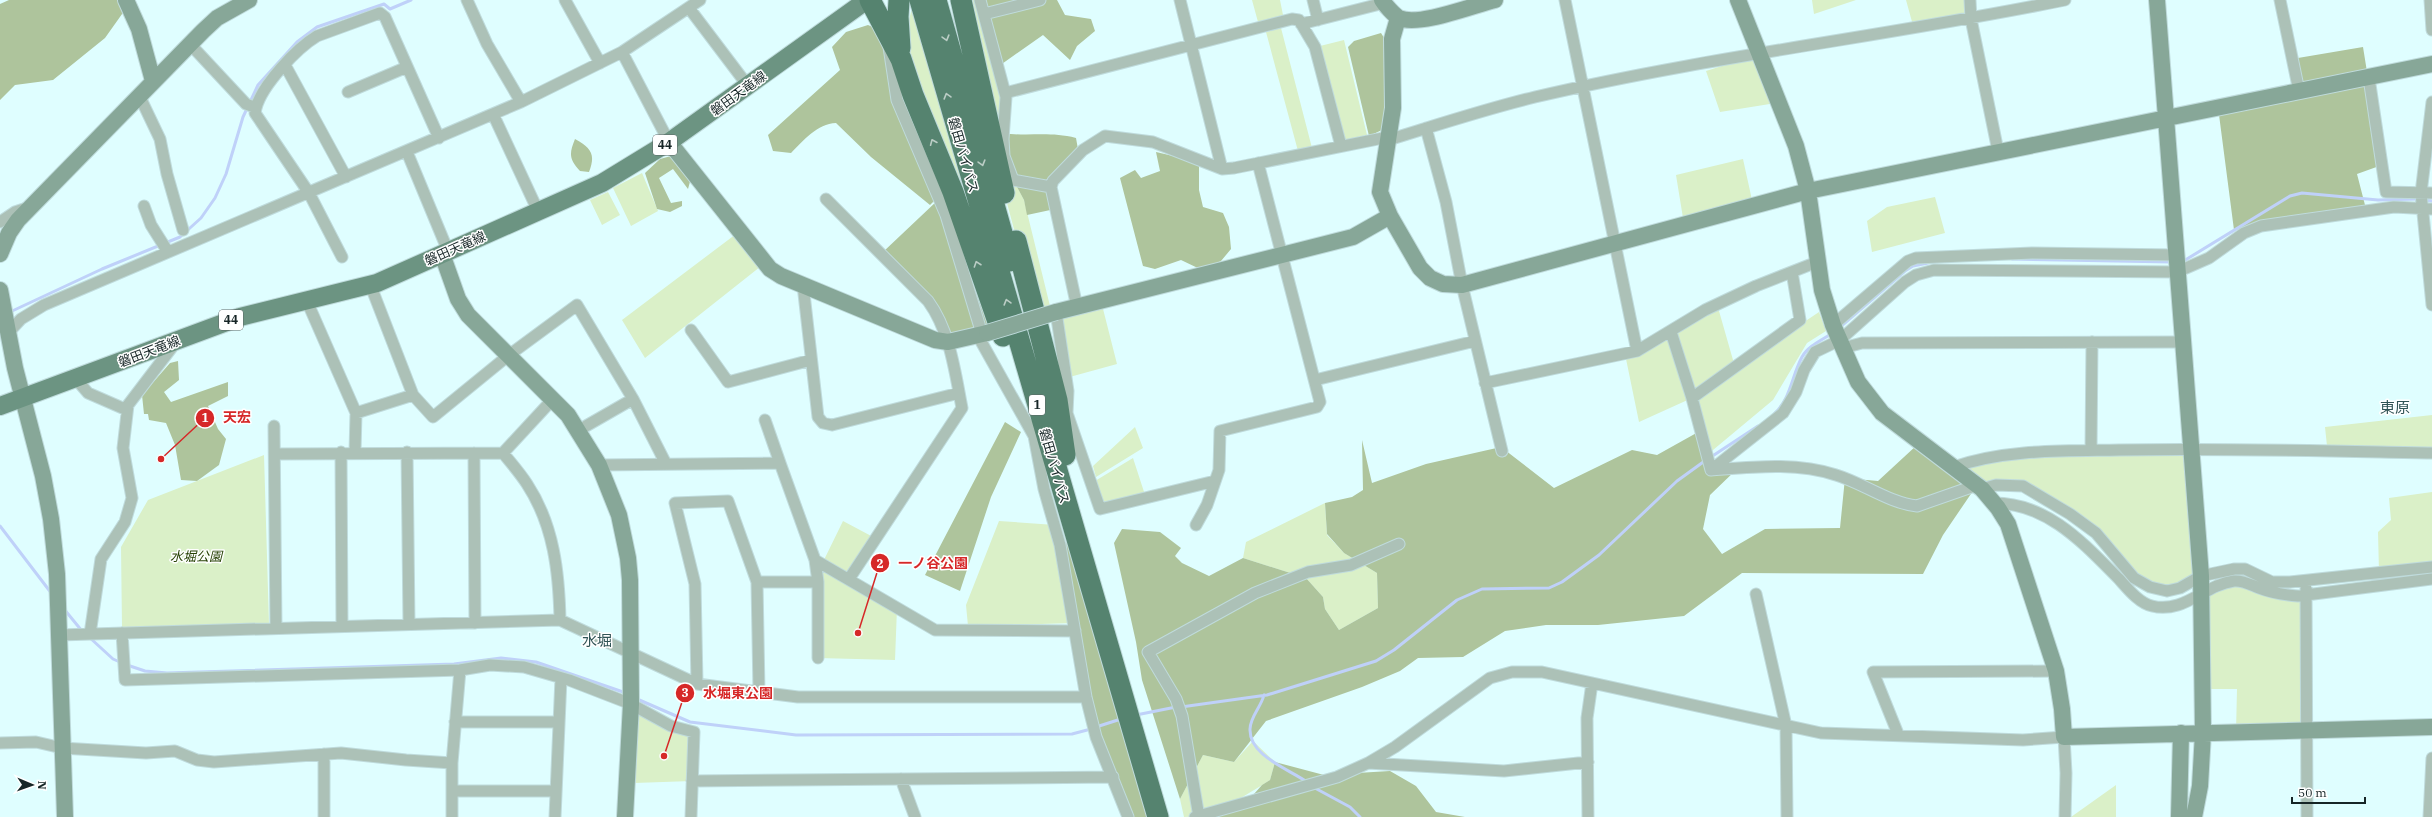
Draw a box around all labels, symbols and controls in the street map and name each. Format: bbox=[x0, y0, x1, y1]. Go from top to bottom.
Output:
one-way arrow bbox=[941, 34, 950, 41]
street label: 磐田天竜線 bbox=[707, 67, 770, 119]
one-way arrow bbox=[943, 93, 952, 100]
street label: 磐田バイパス bbox=[945, 115, 982, 195]
road number: 44 bbox=[653, 135, 677, 155]
one-way arrow bbox=[929, 139, 937, 146]
one-way arrow bbox=[977, 159, 986, 166]
street label: 磐田天竜線 bbox=[422, 227, 488, 269]
one-way arrow bbox=[974, 261, 982, 268]
one-way arrow bbox=[1003, 298, 1011, 305]
road number: 44 bbox=[219, 310, 243, 330]
street label: 磐田天竜線 bbox=[116, 332, 183, 371]
road number: 1 bbox=[1029, 395, 1045, 415]
district label: 東原 bbox=[2380, 398, 2410, 417]
callout: 天宏 bbox=[195, 405, 259, 431]
text: 天宏 bbox=[223, 408, 251, 426]
text: 1 bbox=[201, 410, 209, 425]
street label: 磐田バイパス bbox=[1036, 426, 1073, 506]
park label: 水堀公園 bbox=[170, 548, 224, 565]
callout: 一ノ谷公園 bbox=[870, 550, 976, 576]
text: 一ノ谷公園 bbox=[898, 554, 968, 572]
text: 2 bbox=[876, 556, 884, 571]
district label: 水堀 bbox=[582, 631, 612, 650]
callout: 水堀東公園 bbox=[675, 680, 781, 706]
text: 水堀東公園 bbox=[703, 684, 773, 702]
text: 3 bbox=[681, 685, 689, 700]
north arrow bbox=[12, 765, 52, 805]
scale bar bbox=[2292, 779, 2365, 805]
text: N bbox=[35, 781, 49, 790]
text: 50 m bbox=[2298, 785, 2327, 800]

